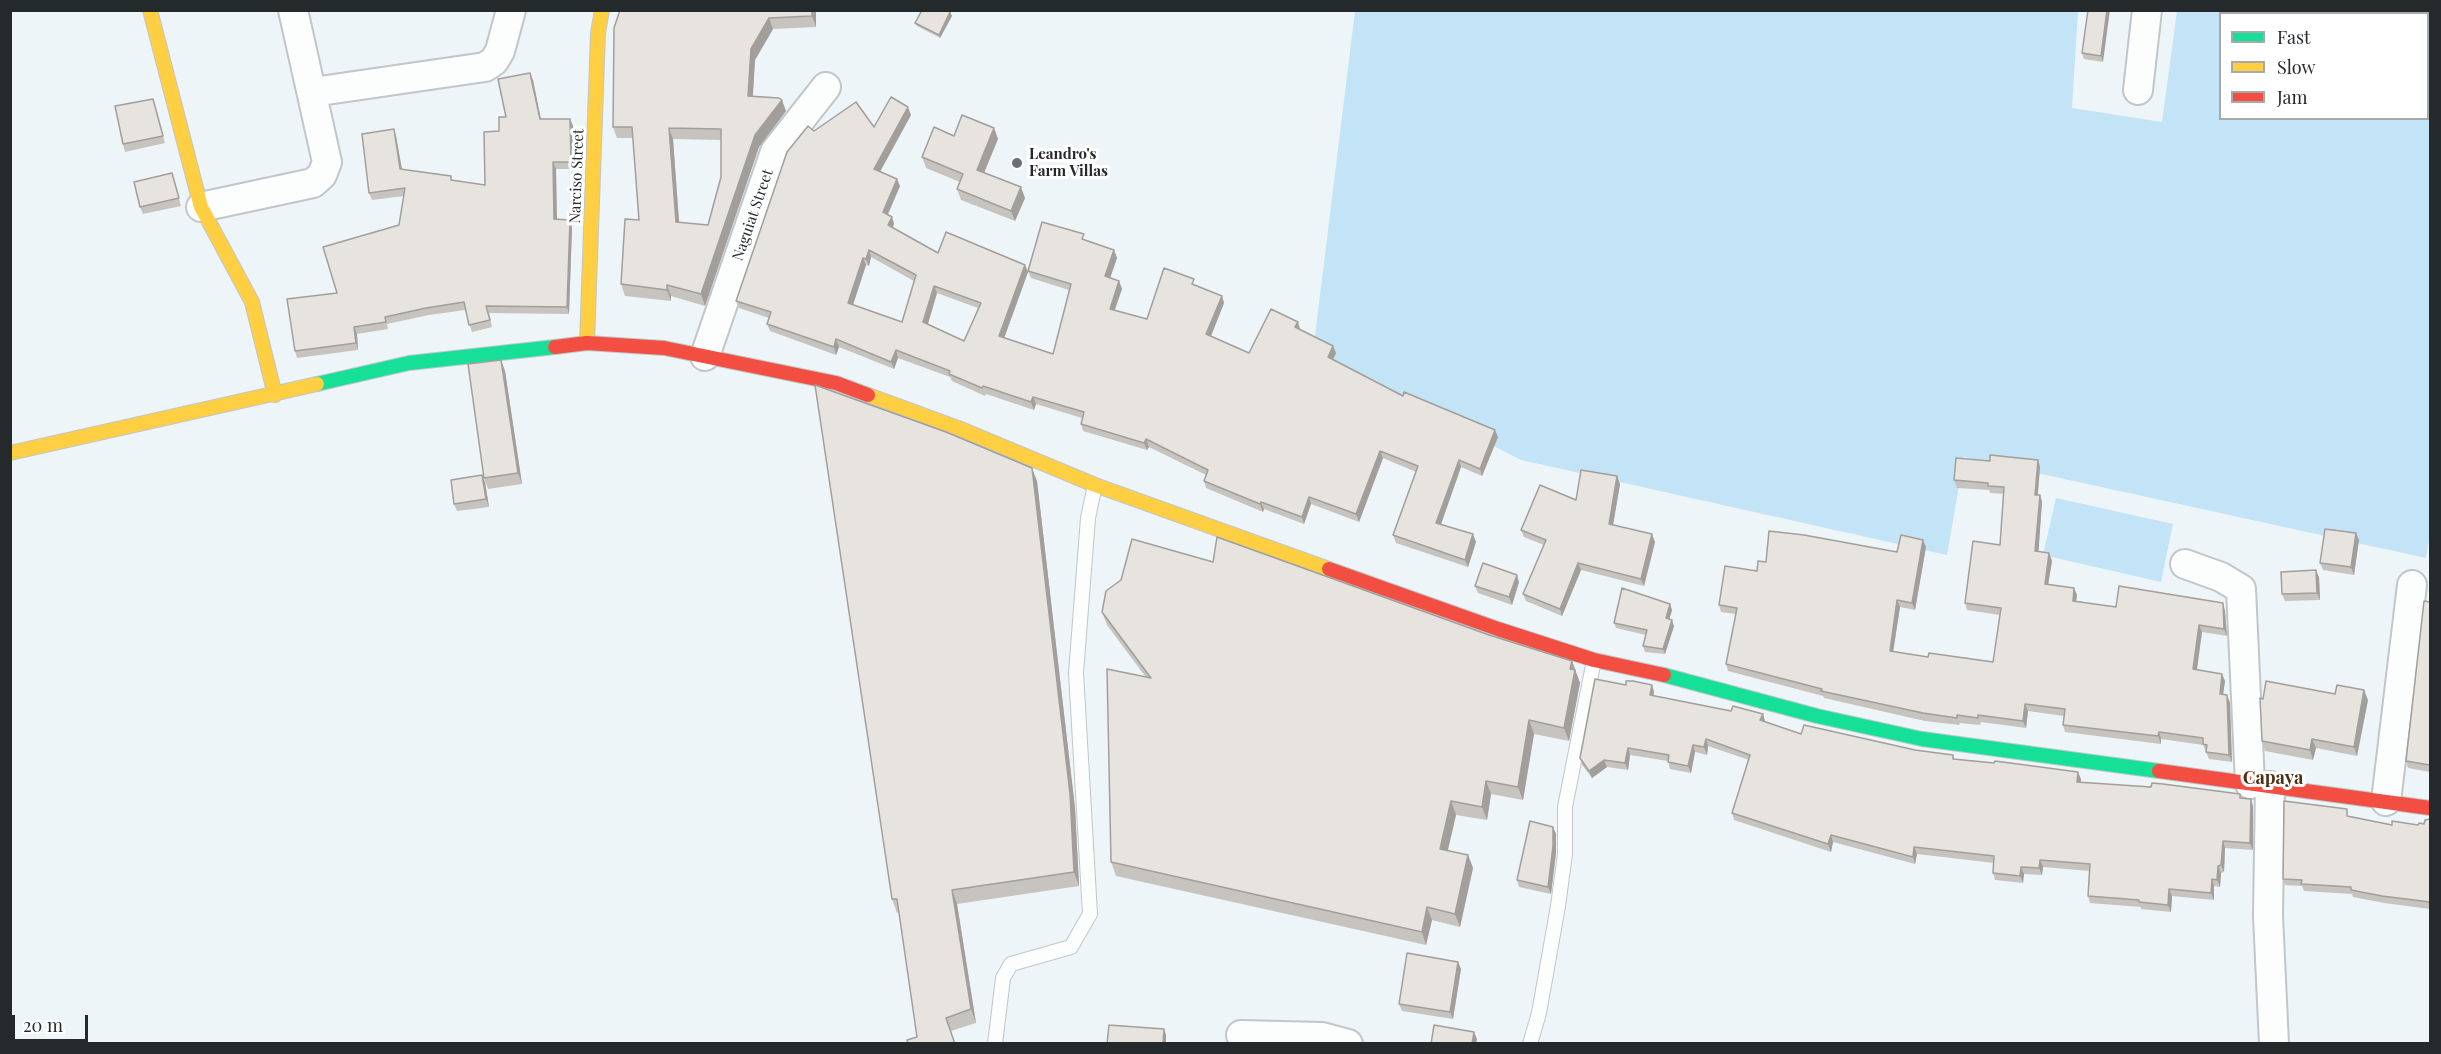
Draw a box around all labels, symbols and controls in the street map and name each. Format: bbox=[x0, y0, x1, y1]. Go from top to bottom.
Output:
legend bbox=[2219, 12, 2429, 120]
text: Fast bbox=[2277, 25, 2310, 49]
text: Slow bbox=[2277, 55, 2315, 79]
text: Jam bbox=[2277, 85, 2307, 109]
street label: Narciso Street bbox=[566, 128, 588, 224]
place label: Leandro's Farm Villas bbox=[1029, 145, 1108, 180]
marker: Leandro's Farm Villas bbox=[1010, 156, 1024, 170]
street label: Naguiat Street bbox=[729, 167, 777, 263]
district label: Capaya bbox=[2243, 767, 2303, 789]
scale bar bbox=[15, 1003, 92, 1041]
text: 20 m bbox=[23, 1013, 63, 1037]

